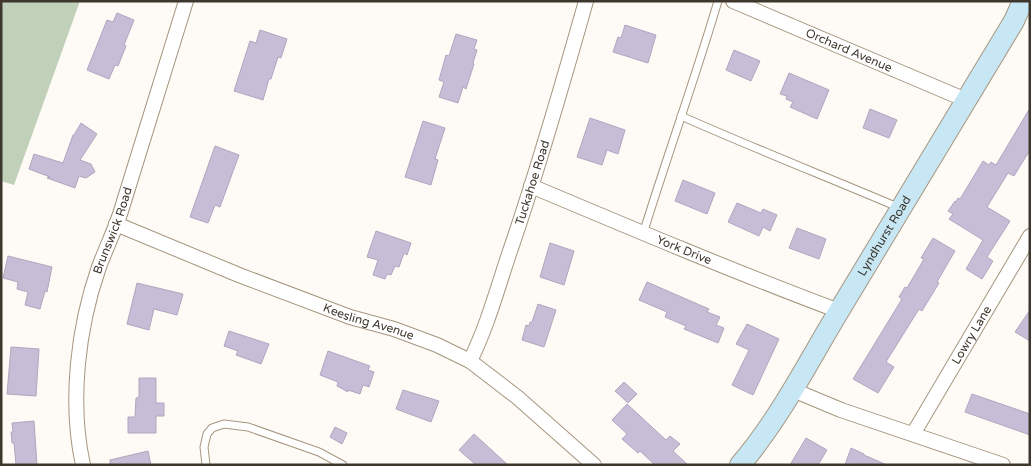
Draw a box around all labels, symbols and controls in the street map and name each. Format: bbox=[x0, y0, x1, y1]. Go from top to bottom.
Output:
street label: Orchard Avenue bbox=[804, 26, 895, 75]
street label: Tuckahoe Road bbox=[512, 139, 552, 227]
street label: Brunswick Road bbox=[90, 185, 135, 276]
street label: Lyndhurst Road bbox=[855, 193, 914, 279]
street label: York Drive bbox=[655, 232, 714, 267]
street label: Keesling Avenue bbox=[321, 301, 416, 343]
street label: Lowry Lane bbox=[949, 303, 994, 367]

